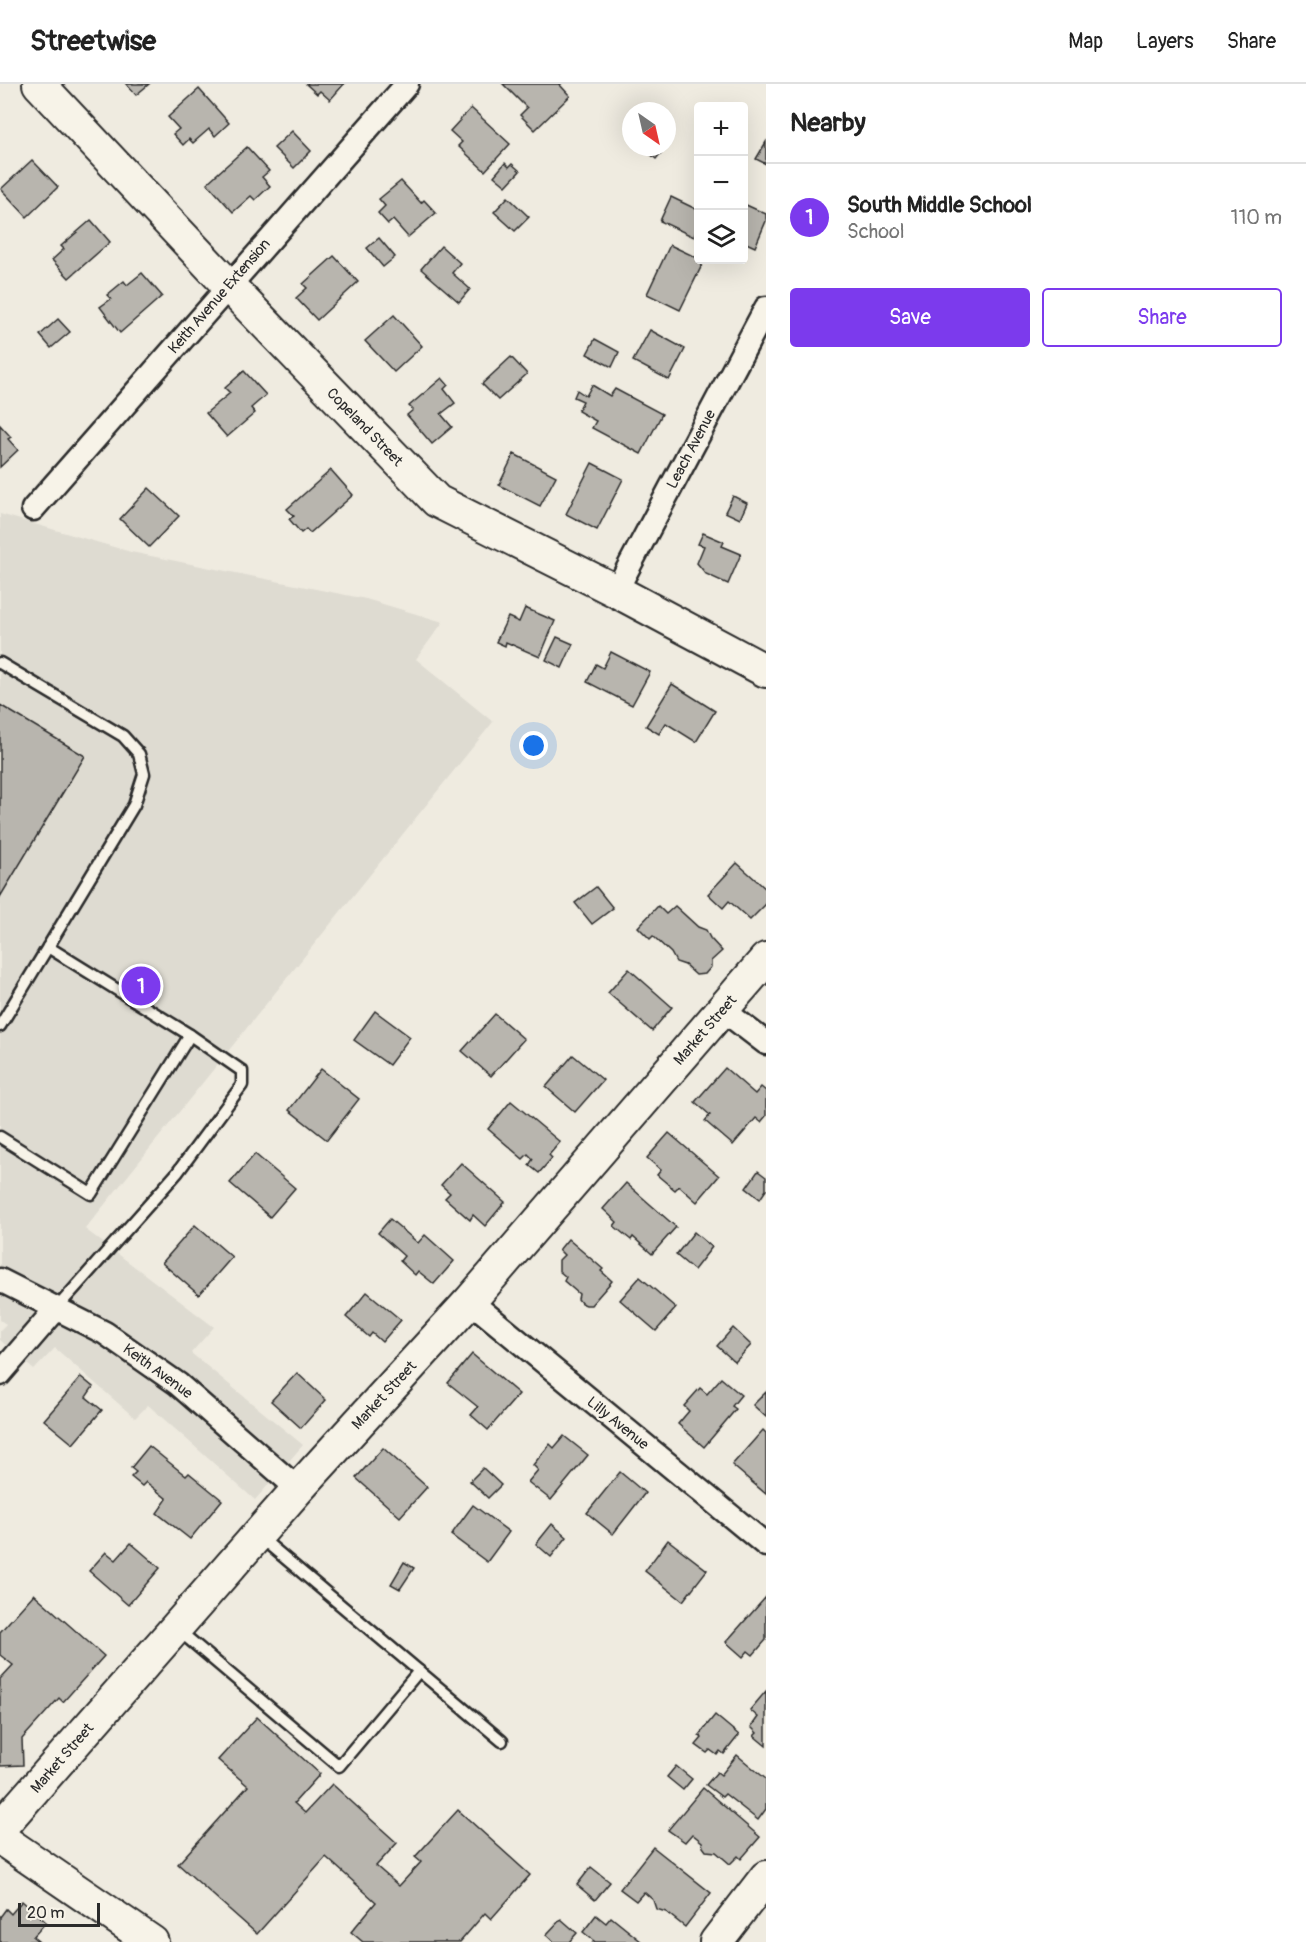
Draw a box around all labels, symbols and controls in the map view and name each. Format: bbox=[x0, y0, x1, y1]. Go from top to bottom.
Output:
text: Streetwise bbox=[30, 24, 156, 59]
text: Map bbox=[1068, 28, 1103, 55]
text: Layers bbox=[1136, 28, 1194, 55]
text: Share bbox=[1227, 28, 1276, 55]
north arrow bbox=[622, 102, 676, 156]
map controls bbox=[694, 102, 748, 264]
button: + bbox=[694, 102, 748, 156]
text: Nearby bbox=[790, 107, 866, 139]
button: − bbox=[694, 156, 748, 210]
text: South Middle School bbox=[847, 191, 1032, 219]
text: 1 bbox=[806, 205, 813, 230]
text: 110 m bbox=[1231, 205, 1282, 230]
button: layers bbox=[694, 210, 748, 264]
text: School bbox=[847, 219, 904, 244]
street label: Keith Avenue Extension bbox=[164, 235, 275, 358]
button: Save bbox=[790, 288, 1030, 347]
button: Share bbox=[1042, 288, 1282, 347]
street label: Copeland Street bbox=[322, 384, 407, 471]
street label: Leach Avenue bbox=[663, 406, 720, 492]
your location bbox=[519, 731, 548, 760]
pin: 1 bbox=[122, 964, 160, 1008]
street label: Market Street bbox=[670, 991, 742, 1069]
street label: Keith Avenue bbox=[119, 1340, 197, 1403]
street label: Market Street bbox=[348, 1356, 422, 1434]
street label: Lilly Avenue bbox=[583, 1393, 653, 1454]
street label: Market Street bbox=[27, 1719, 99, 1797]
scale bar bbox=[18, 1900, 100, 1928]
text: 20 m bbox=[27, 1903, 65, 1923]

